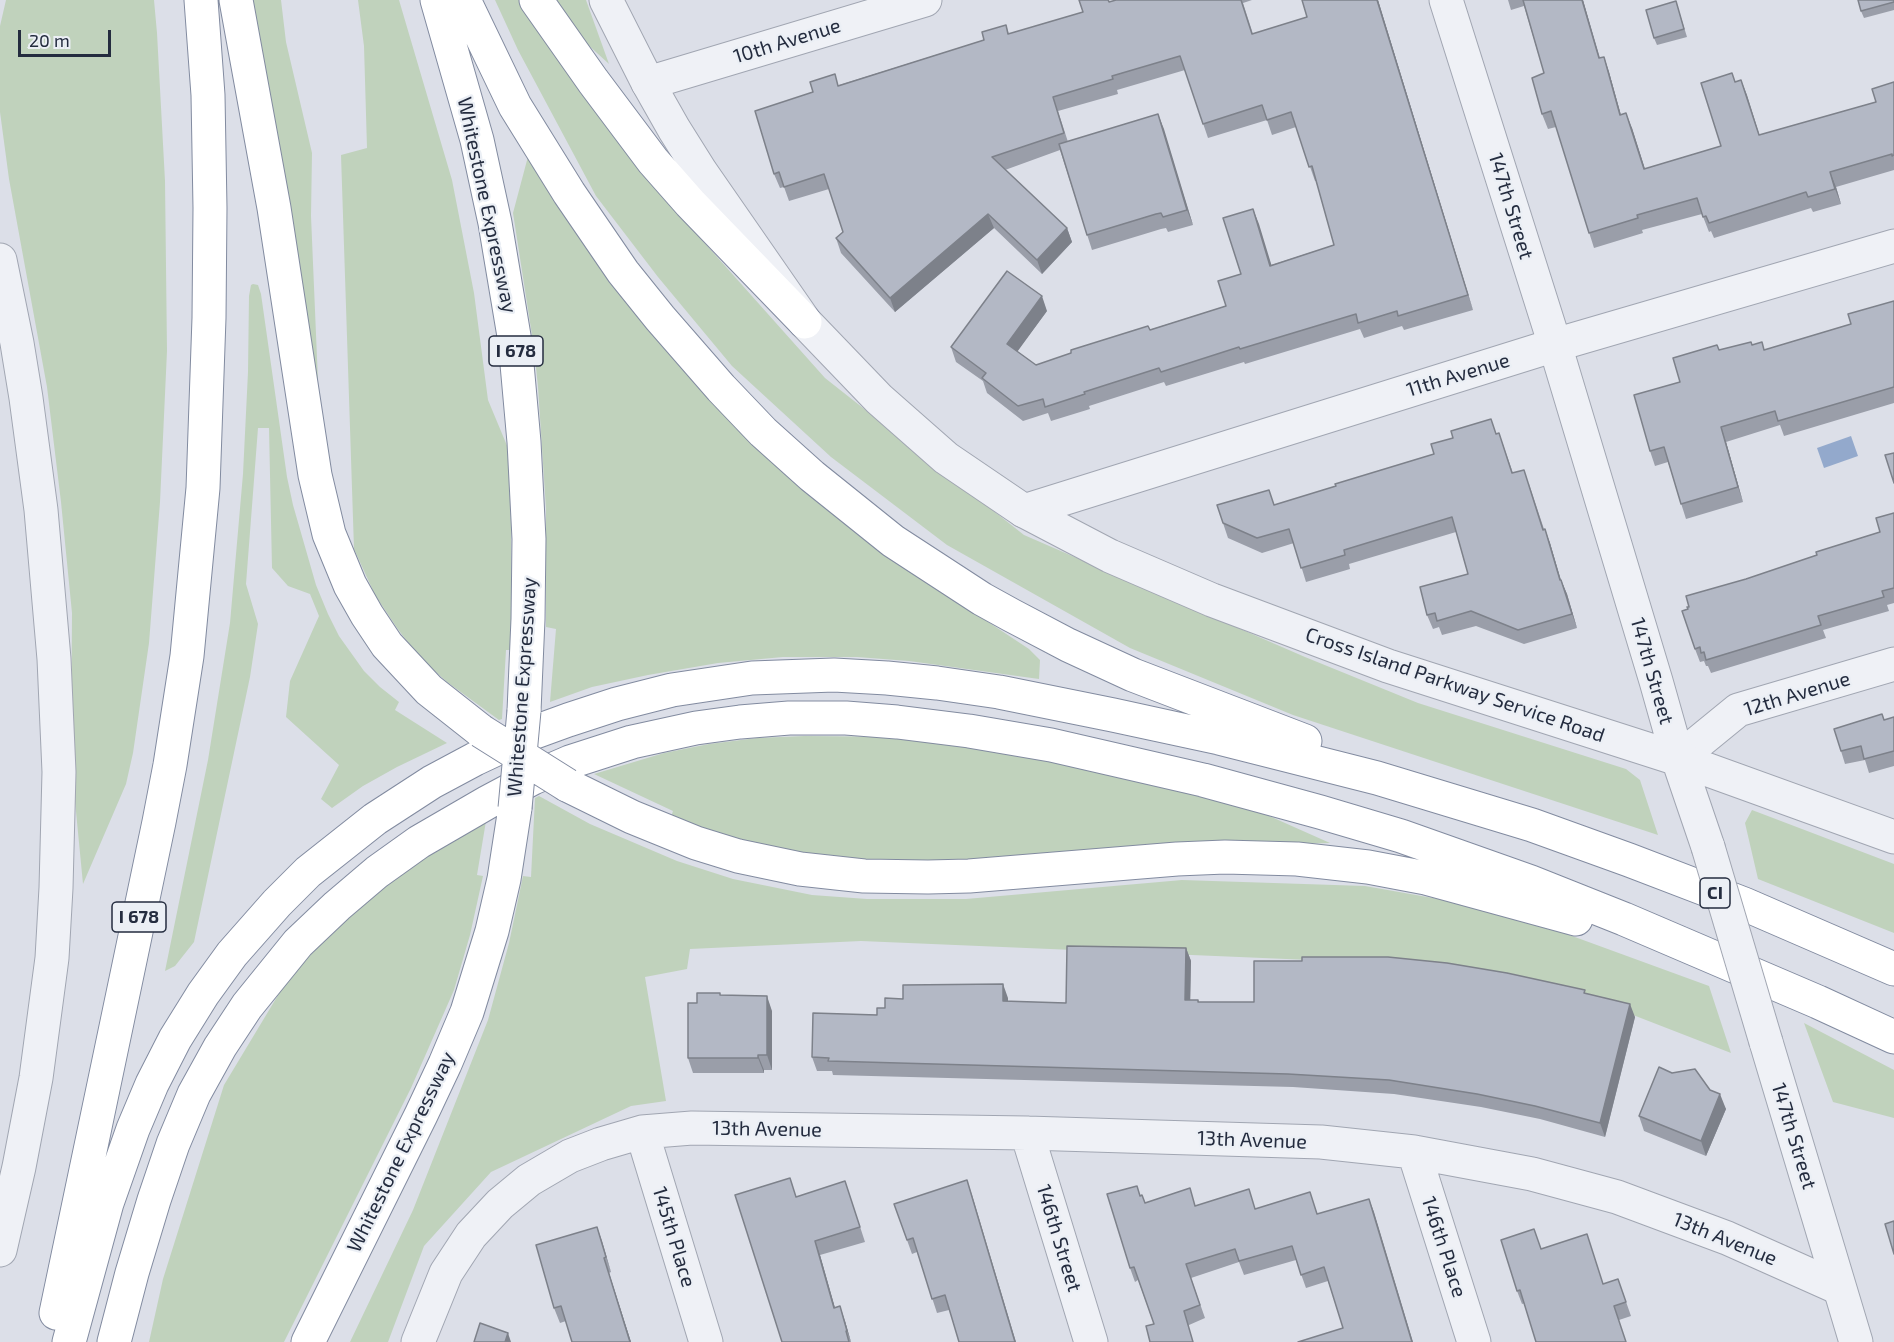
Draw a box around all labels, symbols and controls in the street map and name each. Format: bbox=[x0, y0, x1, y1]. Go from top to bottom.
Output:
street label: 10th Avenue bbox=[731, 13, 843, 69]
scale bar bbox=[21, 18, 114, 56]
text: 20 m bbox=[29, 29, 70, 51]
street label: Whitestone Expressway bbox=[452, 95, 522, 315]
street label: 147th Street bbox=[1483, 150, 1539, 262]
road number: I 678 bbox=[489, 336, 543, 366]
street label: 11th Avenue bbox=[1404, 348, 1512, 402]
street label: Whitestone Expressway bbox=[502, 576, 542, 798]
street label: 147th Street bbox=[1625, 615, 1679, 727]
street label: Cross Island Parkway Service Road bbox=[1302, 622, 1608, 748]
street label: 12th Avenue bbox=[1741, 666, 1853, 722]
road number: CI bbox=[1700, 878, 1730, 908]
road number: I 678 bbox=[112, 902, 166, 932]
street label: Whitestone Expressway bbox=[342, 1048, 460, 1256]
street label: 147th Street bbox=[1766, 1080, 1822, 1192]
street label: 13th Avenue bbox=[712, 1116, 822, 1142]
street label: 13th Avenue bbox=[1197, 1126, 1307, 1154]
street label: 146th Street bbox=[1031, 1181, 1087, 1295]
street label: 145th Place bbox=[647, 1184, 701, 1290]
street label: 146th Place bbox=[1416, 1194, 1472, 1300]
street label: 13th Avenue bbox=[1670, 1207, 1780, 1271]

